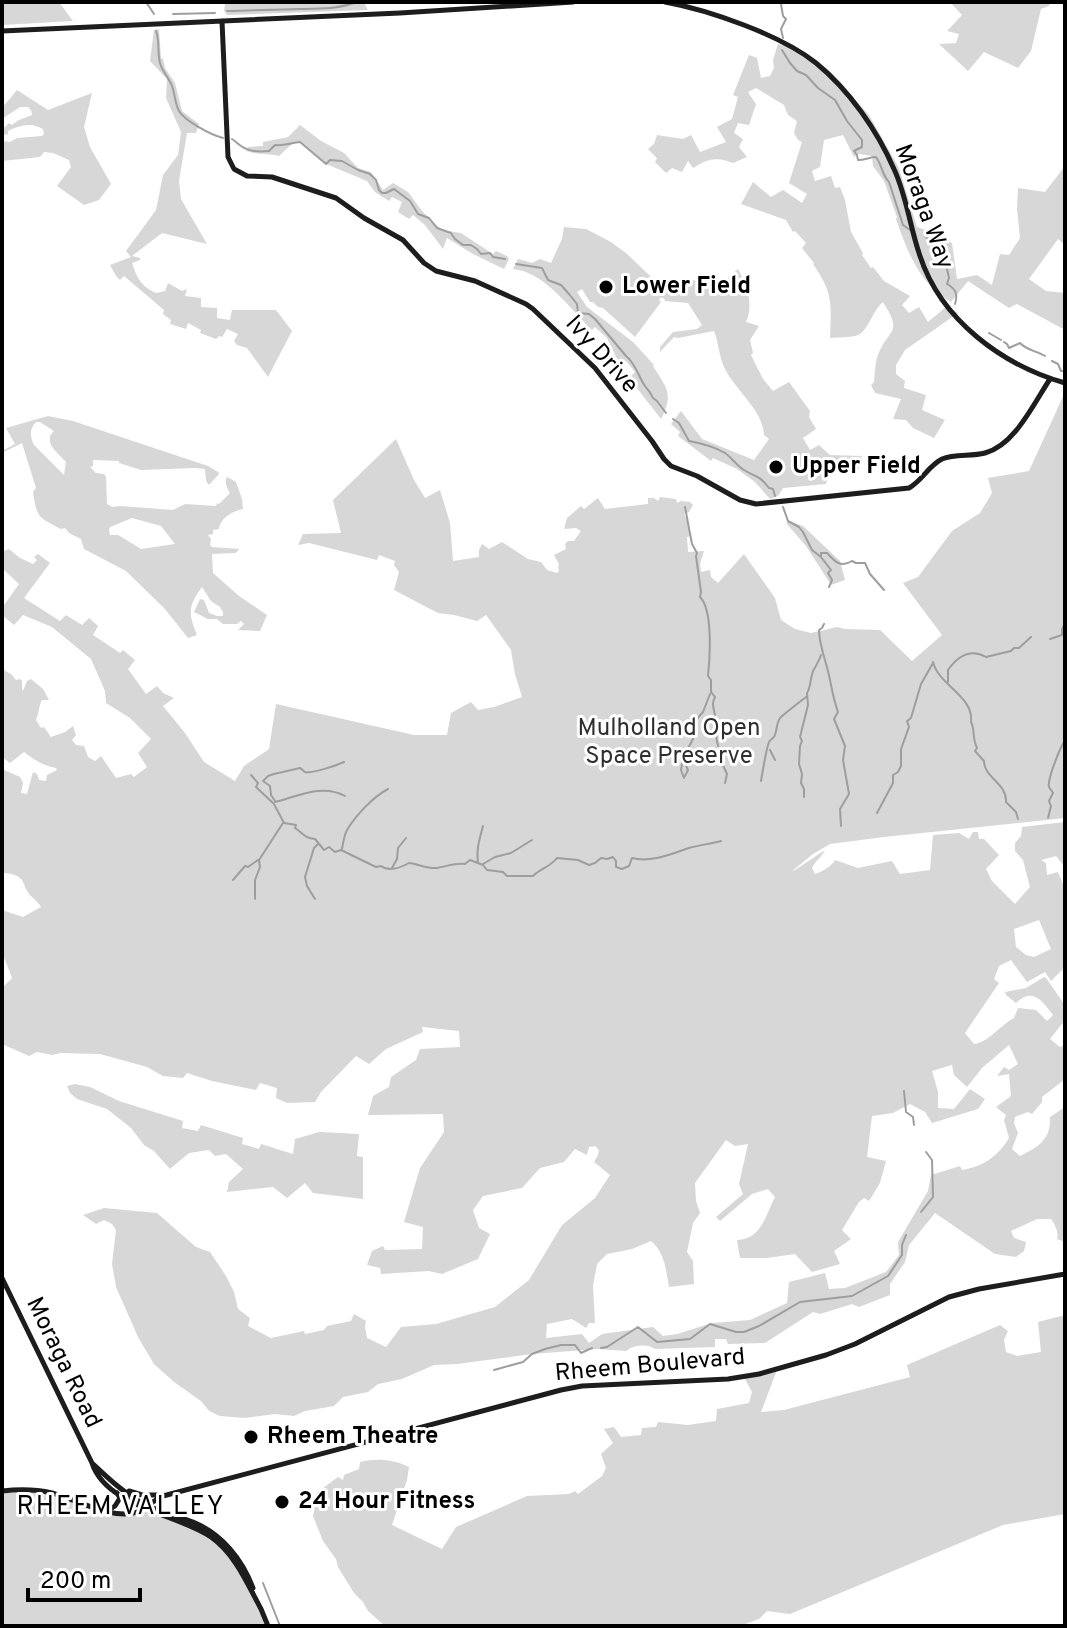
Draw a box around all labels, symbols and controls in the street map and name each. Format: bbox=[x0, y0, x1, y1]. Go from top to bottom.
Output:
street label: Moraga Way bbox=[887, 140, 959, 274]
place label: Lower Field bbox=[622, 272, 751, 302]
marker: Lower Field bbox=[597, 278, 615, 296]
street label: Ivy Drive bbox=[558, 310, 644, 400]
place label: Upper Field bbox=[792, 452, 921, 482]
marker: Upper Field bbox=[767, 458, 785, 476]
park label: Mulholland Open Space Preserve bbox=[577, 714, 761, 772]
street label: Moraga Road bbox=[18, 1293, 108, 1433]
street label: Rheem Boulevard bbox=[554, 1343, 746, 1389]
place label: Rheem Theatre bbox=[267, 1422, 438, 1452]
marker: Rheem Theatre bbox=[242, 1428, 260, 1446]
place label: 24 Hour Fitness bbox=[298, 1487, 475, 1517]
district label: RHEEM VALLEY bbox=[17, 1491, 225, 1524]
marker: 24 Hour Fitness bbox=[273, 1493, 291, 1511]
scale bar bbox=[28, 1552, 140, 1602]
text: 200 m bbox=[40, 1567, 111, 1597]

